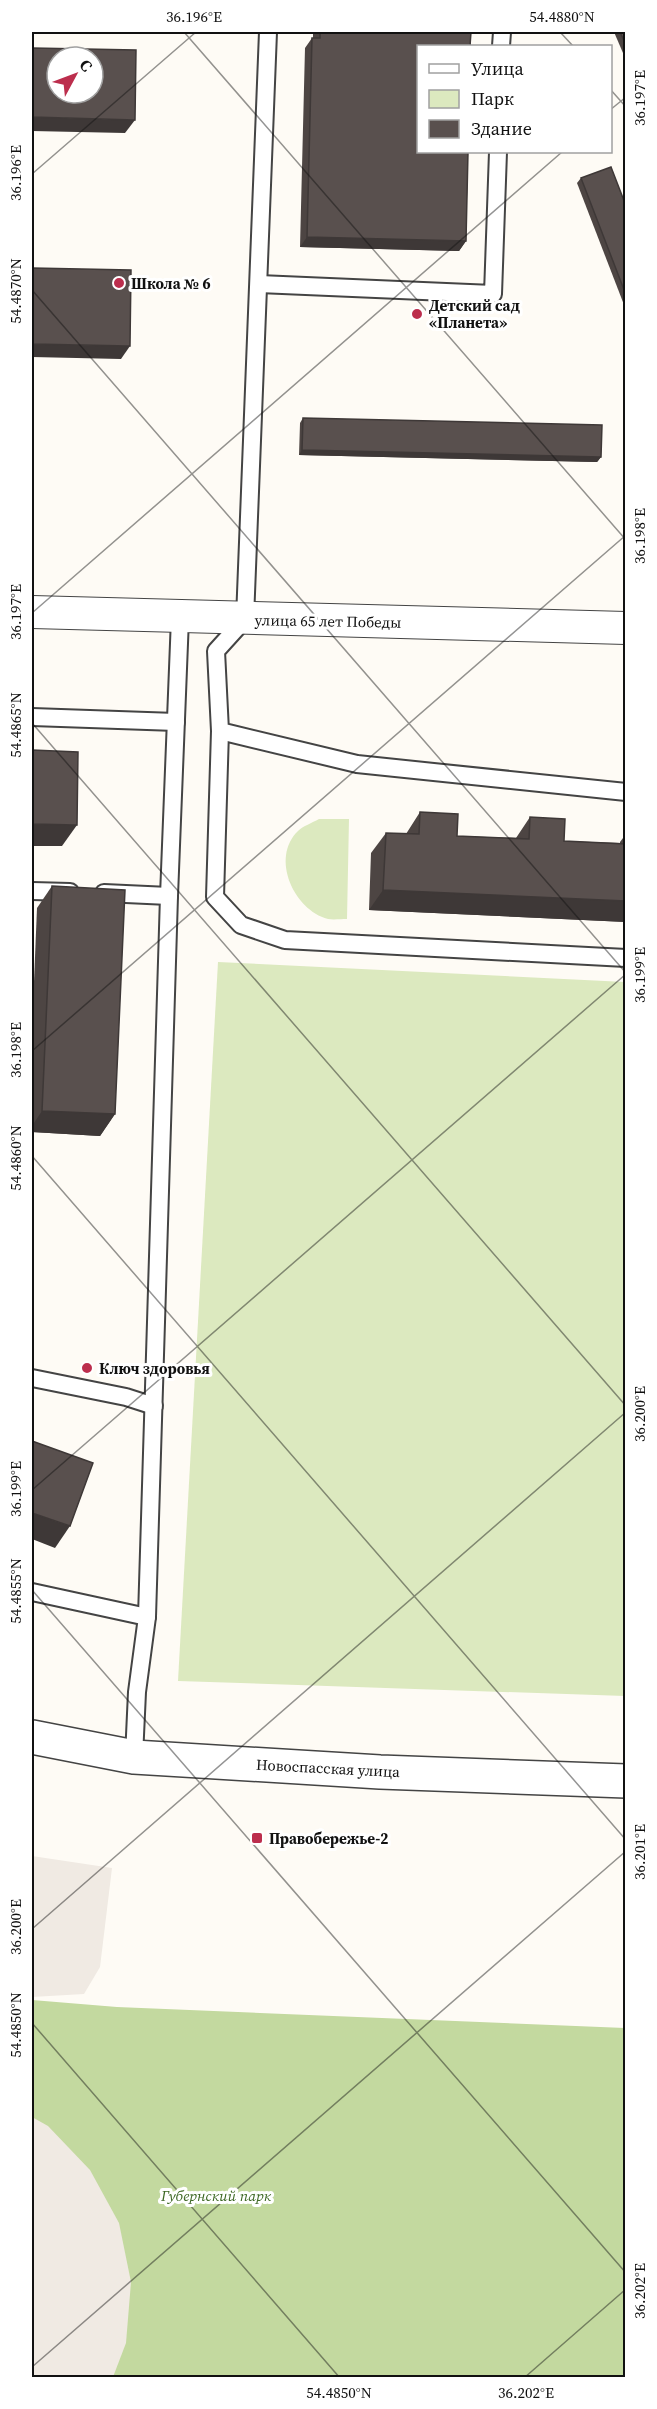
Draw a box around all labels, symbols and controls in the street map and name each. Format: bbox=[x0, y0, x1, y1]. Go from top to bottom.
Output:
text: 36.196°E bbox=[166, 6, 222, 27]
text: 54.4880°N bbox=[529, 6, 595, 27]
north arrow bbox=[45, 45, 105, 105]
legend bbox=[417, 45, 612, 153]
text: С bbox=[75, 54, 98, 76]
text: Улица bbox=[471, 56, 524, 81]
text: 36.197°E bbox=[629, 70, 650, 126]
text: Парк bbox=[471, 86, 514, 111]
text: Здание bbox=[471, 116, 532, 141]
text: 36.196°E bbox=[5, 145, 26, 201]
text: 54.4870°N bbox=[5, 258, 26, 324]
place label: Школа № 6 bbox=[131, 273, 211, 294]
marker: Школа № 6 bbox=[112, 276, 126, 290]
place label: Детский сад «Планета» bbox=[429, 295, 520, 333]
marker: Детский сад «Планета» bbox=[410, 307, 424, 321]
text: 36.198°E bbox=[629, 508, 650, 564]
text: 36.197°E bbox=[5, 584, 26, 640]
street label: улица 65 лет Победы bbox=[255, 609, 401, 633]
text: 54.4865°N bbox=[5, 692, 26, 758]
text: 36.199°E bbox=[629, 947, 650, 1003]
text: 36.198°E bbox=[5, 1022, 26, 1078]
text: 54.4860°N bbox=[5, 1125, 26, 1191]
place label: Ключ здоровья bbox=[99, 1358, 210, 1379]
marker: Ключ здоровья bbox=[80, 1361, 94, 1375]
text: 36.200°E bbox=[629, 1386, 650, 1442]
text: 36.199°E bbox=[5, 1461, 26, 1517]
text: 54.4855°N bbox=[5, 1558, 26, 1624]
street label: Новоспасская улица bbox=[255, 1754, 401, 1782]
text: 36.201°E bbox=[629, 1824, 650, 1880]
place label: Правобережье-2 bbox=[269, 1828, 388, 1849]
marker: Правобережье-2 bbox=[250, 1831, 264, 1845]
text: 36.200°E bbox=[5, 1899, 26, 1955]
text: 54.4850°N bbox=[5, 1992, 26, 2058]
park label: Губернский парк bbox=[160, 2185, 272, 2206]
text: 36.202°E bbox=[629, 2263, 650, 2319]
text: 54.4850°N bbox=[306, 2382, 372, 2403]
text: 36.202°E bbox=[498, 2382, 554, 2403]

